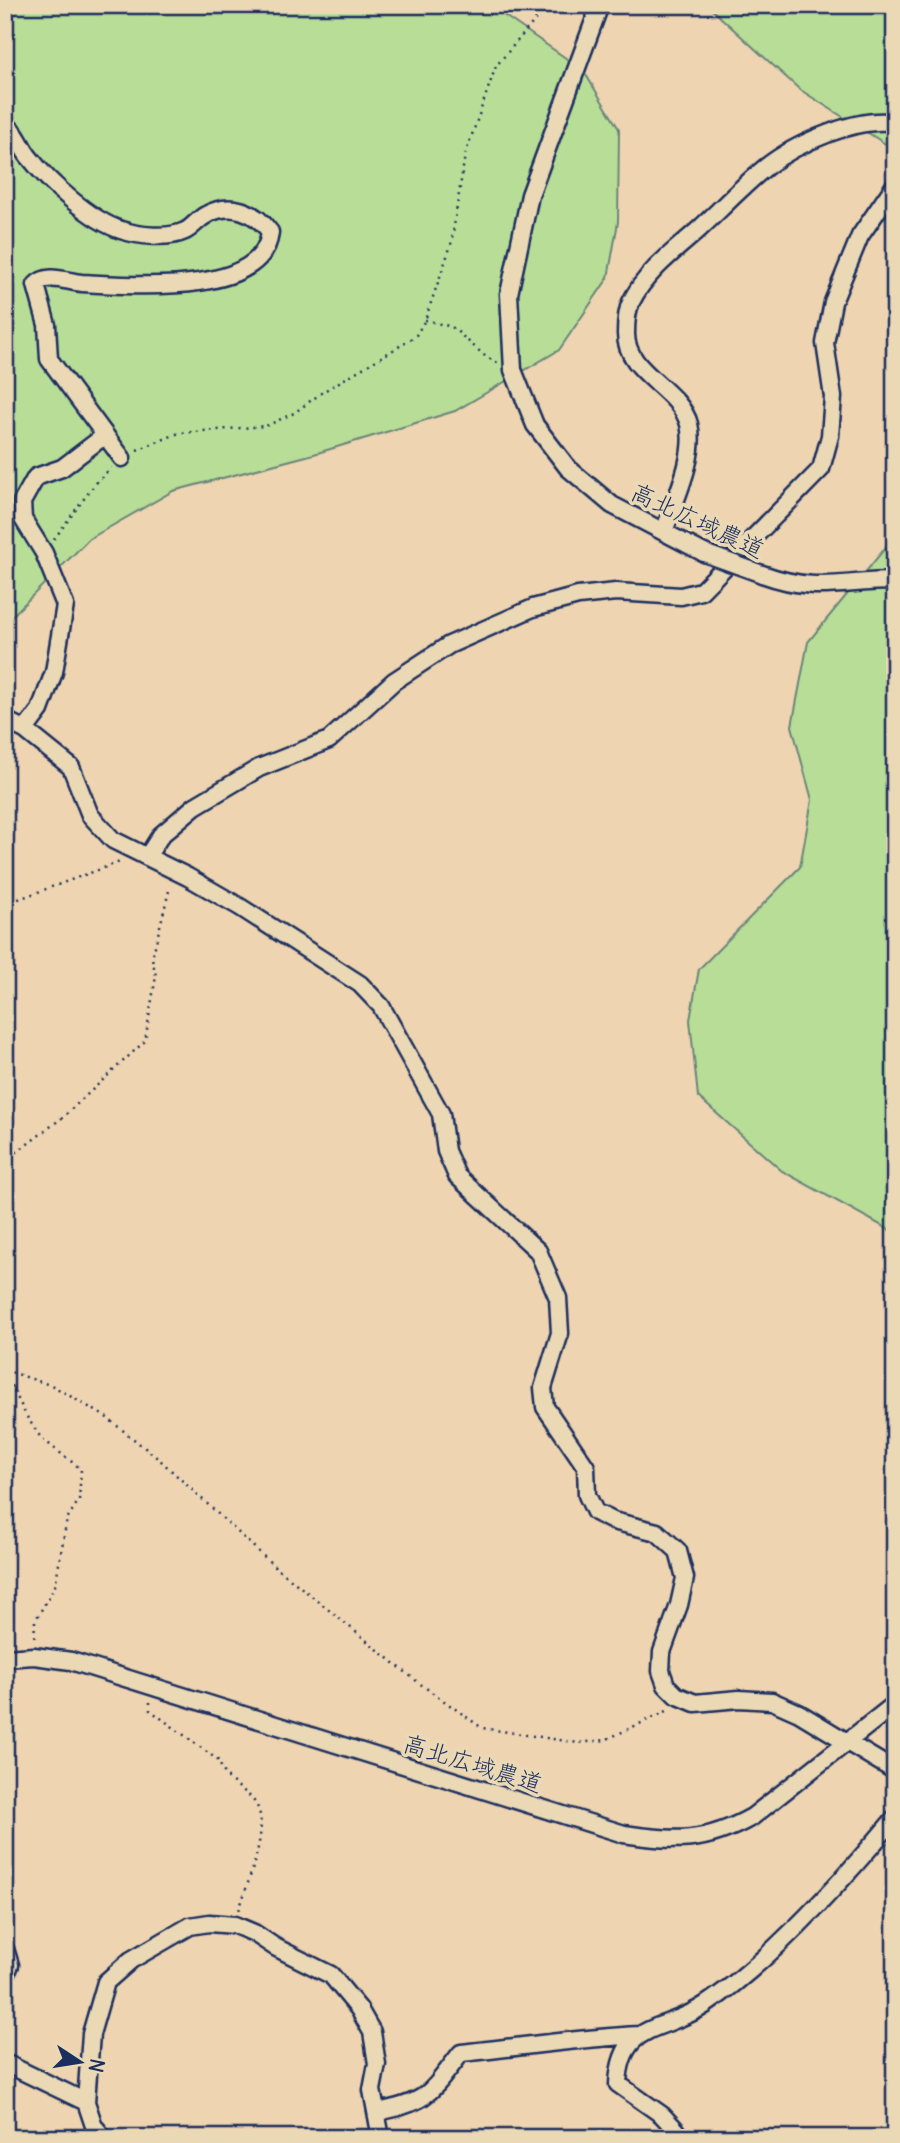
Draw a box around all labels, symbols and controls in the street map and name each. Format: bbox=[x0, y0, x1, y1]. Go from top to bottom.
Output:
street label: 高北広域農道 bbox=[626, 476, 770, 564]
street label: 高北広域農道 bbox=[400, 1728, 546, 1798]
north arrow bbox=[46, 2028, 116, 2098]
text: N bbox=[84, 2057, 110, 2074]

